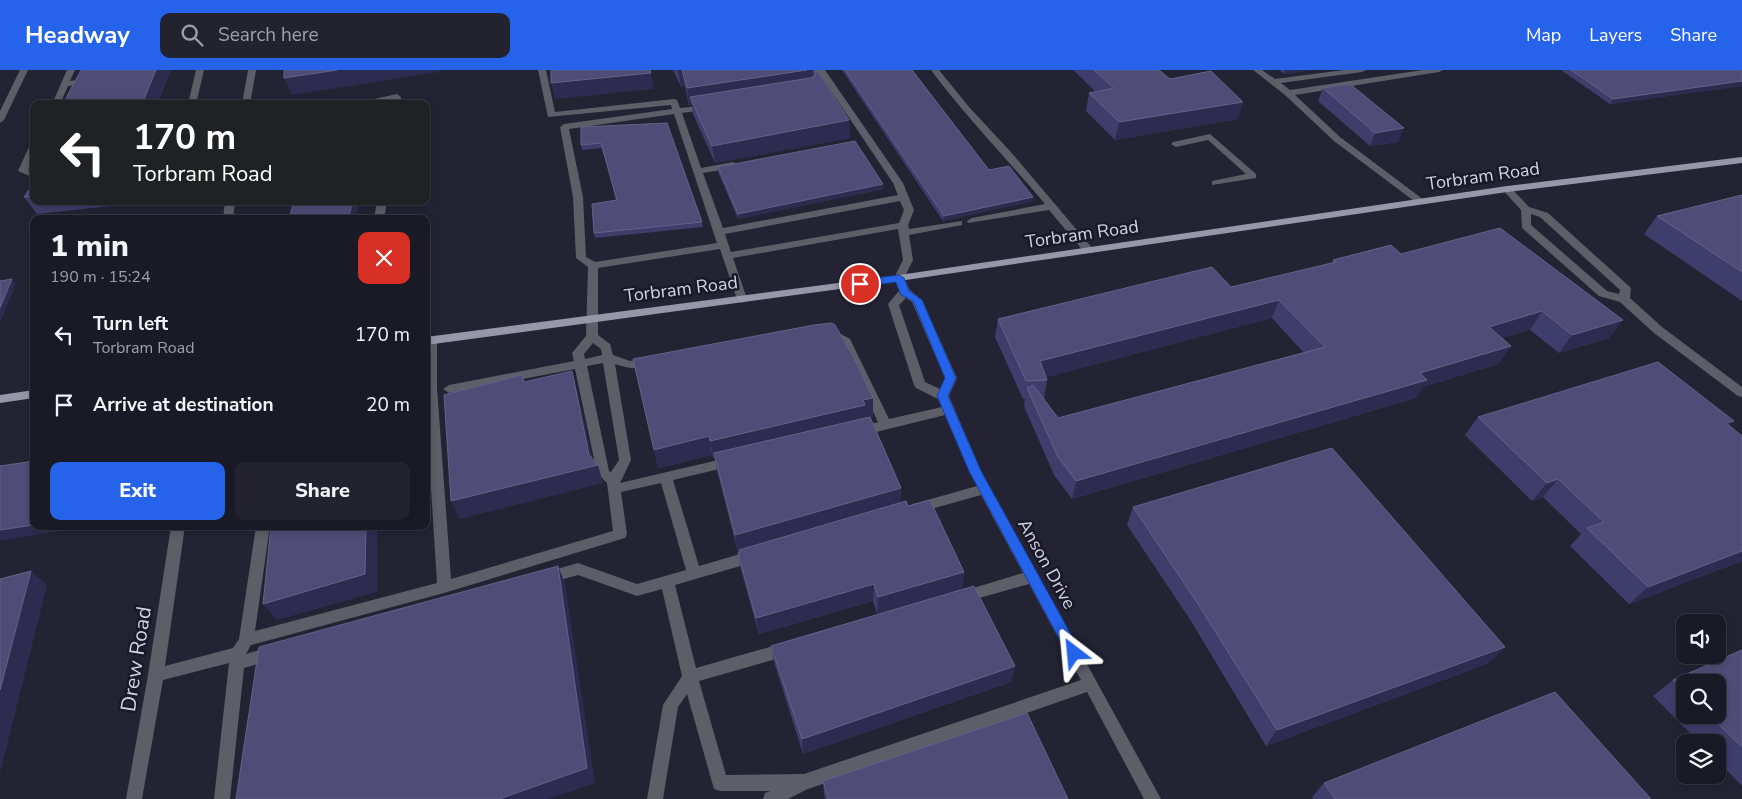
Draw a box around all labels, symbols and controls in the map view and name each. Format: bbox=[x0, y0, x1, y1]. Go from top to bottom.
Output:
search box bbox=[160, 13, 510, 58]
text: Headway bbox=[25, 19, 130, 51]
icon: search bbox=[178, 21, 206, 49]
text: Search here bbox=[218, 22, 319, 48]
text: Map bbox=[1526, 23, 1561, 47]
text: Layers bbox=[1589, 23, 1642, 47]
text: Share bbox=[1670, 23, 1717, 47]
text: 170 m bbox=[133, 114, 236, 161]
icon: left bbox=[50, 120, 115, 185]
street label: Torbram Road bbox=[1425, 156, 1541, 196]
text: Torbram Road bbox=[133, 159, 273, 189]
street label: Torbram Road bbox=[1024, 214, 1140, 254]
text: 1 min bbox=[50, 226, 129, 267]
button: close bbox=[358, 232, 410, 284]
pin bbox=[839, 263, 881, 305]
text: 190 m · 15:24 bbox=[50, 266, 151, 288]
street label: Torbram Road bbox=[623, 270, 739, 308]
icon: arrive bbox=[846, 270, 874, 298]
text: Turn left bbox=[93, 311, 168, 337]
icon: left bbox=[50, 321, 78, 349]
text: 170 m bbox=[355, 322, 410, 348]
text: Torbram Road bbox=[93, 337, 195, 359]
icon: arrive bbox=[50, 391, 78, 419]
text: Arrive at destination bbox=[93, 392, 274, 418]
text: 20 m bbox=[366, 392, 410, 418]
button: Exit bbox=[50, 462, 225, 520]
button: Share bbox=[235, 462, 410, 520]
street label: Anson Drive bbox=[1012, 515, 1082, 613]
street label: Drew Road bbox=[114, 605, 158, 713]
map controls bbox=[1676, 614, 1726, 784]
button: sound bbox=[1676, 614, 1726, 664]
position arrow bbox=[1047, 626, 1099, 678]
button: search bbox=[1676, 674, 1726, 724]
button: layers bbox=[1676, 734, 1726, 784]

